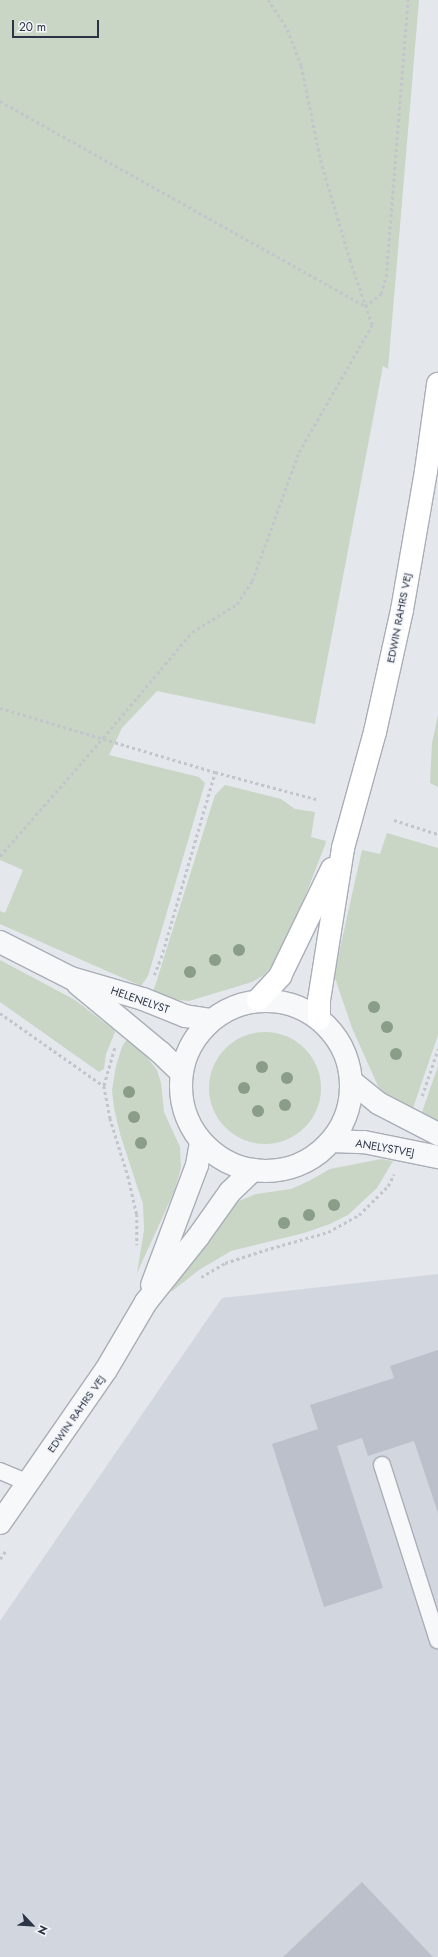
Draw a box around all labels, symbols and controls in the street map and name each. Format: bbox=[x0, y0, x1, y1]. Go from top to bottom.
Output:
scale bar bbox=[14, 12, 101, 38]
text: 20 m bbox=[19, 18, 46, 36]
street label: EDWIN RAHRS VEJ bbox=[384, 572, 414, 664]
street label: HELENELYST bbox=[109, 984, 171, 1016]
street label: ANELYSTVEJ bbox=[355, 1136, 415, 1160]
street label: EDWIN RAHRS VEJ bbox=[44, 1373, 108, 1455]
north arrow bbox=[12, 1905, 52, 1945]
text: N bbox=[34, 1923, 52, 1937]

